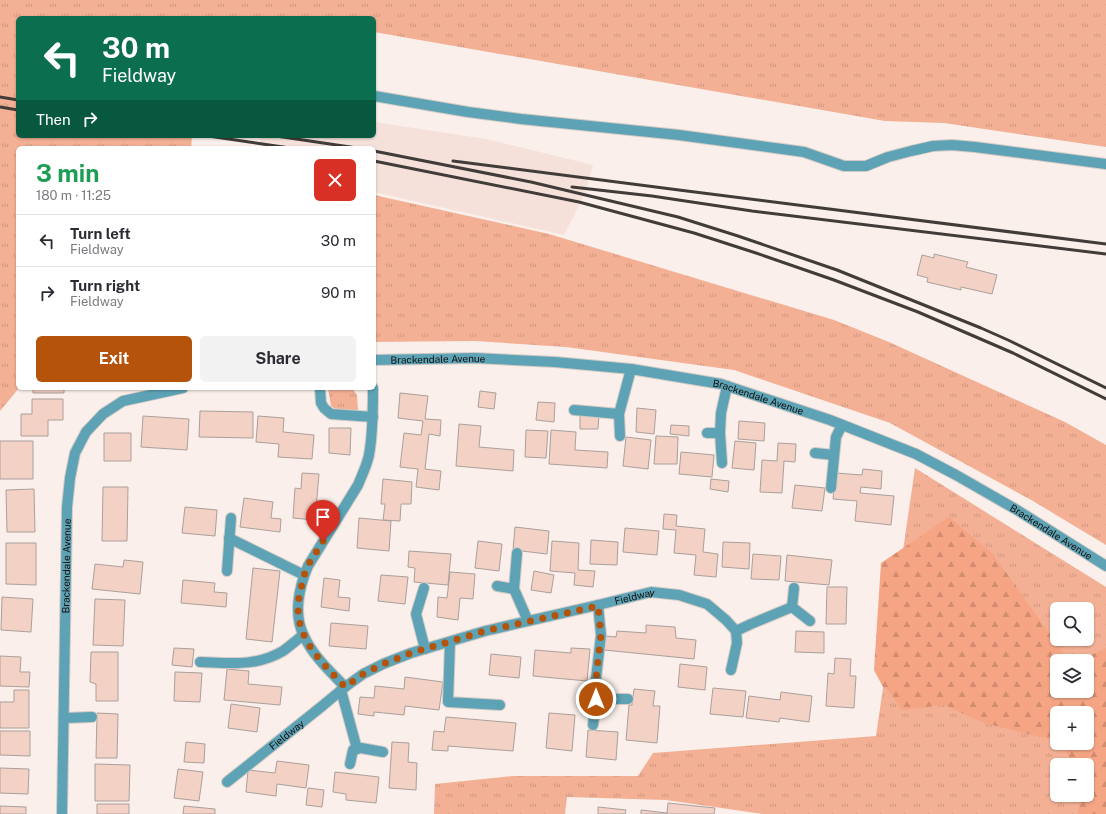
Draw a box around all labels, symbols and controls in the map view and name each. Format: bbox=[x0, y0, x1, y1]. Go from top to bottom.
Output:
text: 30 m bbox=[102, 31, 170, 64]
icon: left bbox=[36, 32, 88, 84]
text: Fieldway bbox=[102, 65, 176, 86]
icon: right bbox=[79, 108, 101, 130]
text: Then bbox=[36, 111, 71, 128]
text: 3 min bbox=[36, 159, 100, 187]
button: close bbox=[314, 159, 356, 201]
text: 180 m · 11:25 bbox=[36, 188, 111, 203]
text: Turn left bbox=[70, 225, 131, 242]
icon: left bbox=[36, 230, 58, 252]
text: 30 m bbox=[321, 232, 356, 249]
text: Fieldway bbox=[70, 242, 124, 257]
text: Turn right bbox=[70, 277, 140, 294]
icon: right bbox=[36, 282, 58, 304]
text: 90 m bbox=[321, 284, 356, 301]
text: Fieldway bbox=[70, 294, 124, 309]
button: Exit bbox=[36, 336, 192, 382]
button: Share bbox=[200, 336, 356, 382]
street label: Brackendale Avenue bbox=[390, 352, 486, 366]
street label: Brackendale Avenue bbox=[712, 377, 806, 417]
pin bbox=[306, 500, 340, 541]
street label: Brackendale Avenue bbox=[1008, 501, 1095, 562]
icon: arrive bbox=[312, 506, 334, 528]
street label: Brackendale Avenue bbox=[59, 518, 73, 614]
street label: Fieldway bbox=[613, 586, 656, 607]
map controls bbox=[1050, 602, 1094, 802]
button: search bbox=[1050, 602, 1094, 646]
button: layers bbox=[1050, 654, 1094, 698]
position arrow bbox=[575, 678, 617, 720]
button: + bbox=[1050, 706, 1094, 750]
street label: Fieldway bbox=[267, 717, 307, 752]
button: − bbox=[1050, 758, 1094, 802]

